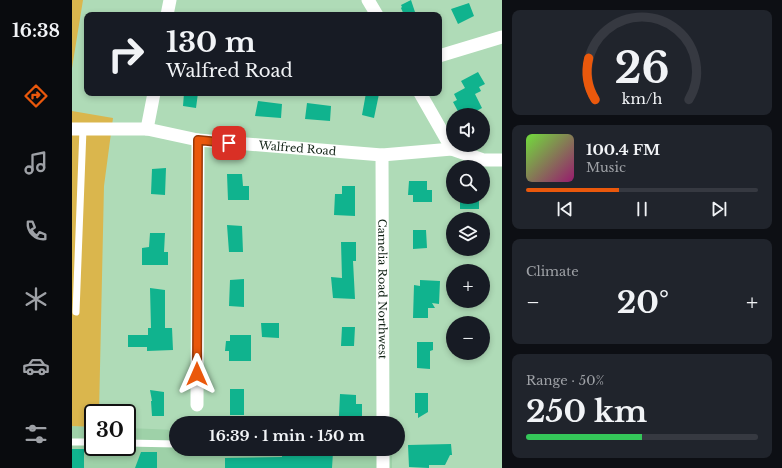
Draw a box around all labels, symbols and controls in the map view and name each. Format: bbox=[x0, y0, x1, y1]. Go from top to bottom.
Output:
text: 16:38 bbox=[12, 20, 60, 42]
text: 130 m bbox=[166, 25, 256, 60]
icon: right bbox=[100, 28, 152, 80]
text: 26 bbox=[614, 43, 670, 94]
text: Walfred Road bbox=[166, 60, 293, 82]
icon: directions bbox=[22, 82, 50, 110]
text: km/h bbox=[622, 90, 662, 108]
map controls bbox=[446, 108, 490, 360]
button: sound bbox=[446, 108, 490, 152]
pin bbox=[212, 126, 246, 160]
icon: arrive bbox=[218, 132, 240, 154]
street label: Walfred Road bbox=[257, 138, 337, 158]
text: 100.4 FM bbox=[586, 140, 660, 159]
icon: music bbox=[22, 149, 50, 177]
text: Music bbox=[586, 159, 626, 176]
button: search bbox=[446, 160, 490, 204]
icon: previous bbox=[554, 198, 576, 220]
icon: pause bbox=[631, 198, 653, 220]
icon: next bbox=[708, 198, 730, 220]
button: layers bbox=[446, 212, 490, 256]
icon: phone bbox=[22, 217, 50, 245]
street label: Camelia Road Northwest bbox=[375, 219, 390, 360]
text: Climate bbox=[526, 263, 579, 280]
button: + bbox=[446, 264, 490, 308]
text: 20° bbox=[617, 284, 669, 321]
icon: climate bbox=[22, 285, 50, 313]
text: − bbox=[526, 289, 540, 316]
text: + bbox=[746, 289, 758, 316]
button: − bbox=[446, 316, 490, 360]
icon: car bbox=[22, 352, 50, 380]
position arrow bbox=[176, 353, 218, 395]
text: Range · 50% bbox=[526, 372, 604, 389]
text: 250 km bbox=[526, 393, 647, 430]
speed limit sign: 30 bbox=[84, 404, 136, 456]
icon: filters bbox=[22, 420, 50, 448]
text: 16:39 · 1 min · 150 m bbox=[209, 426, 365, 445]

